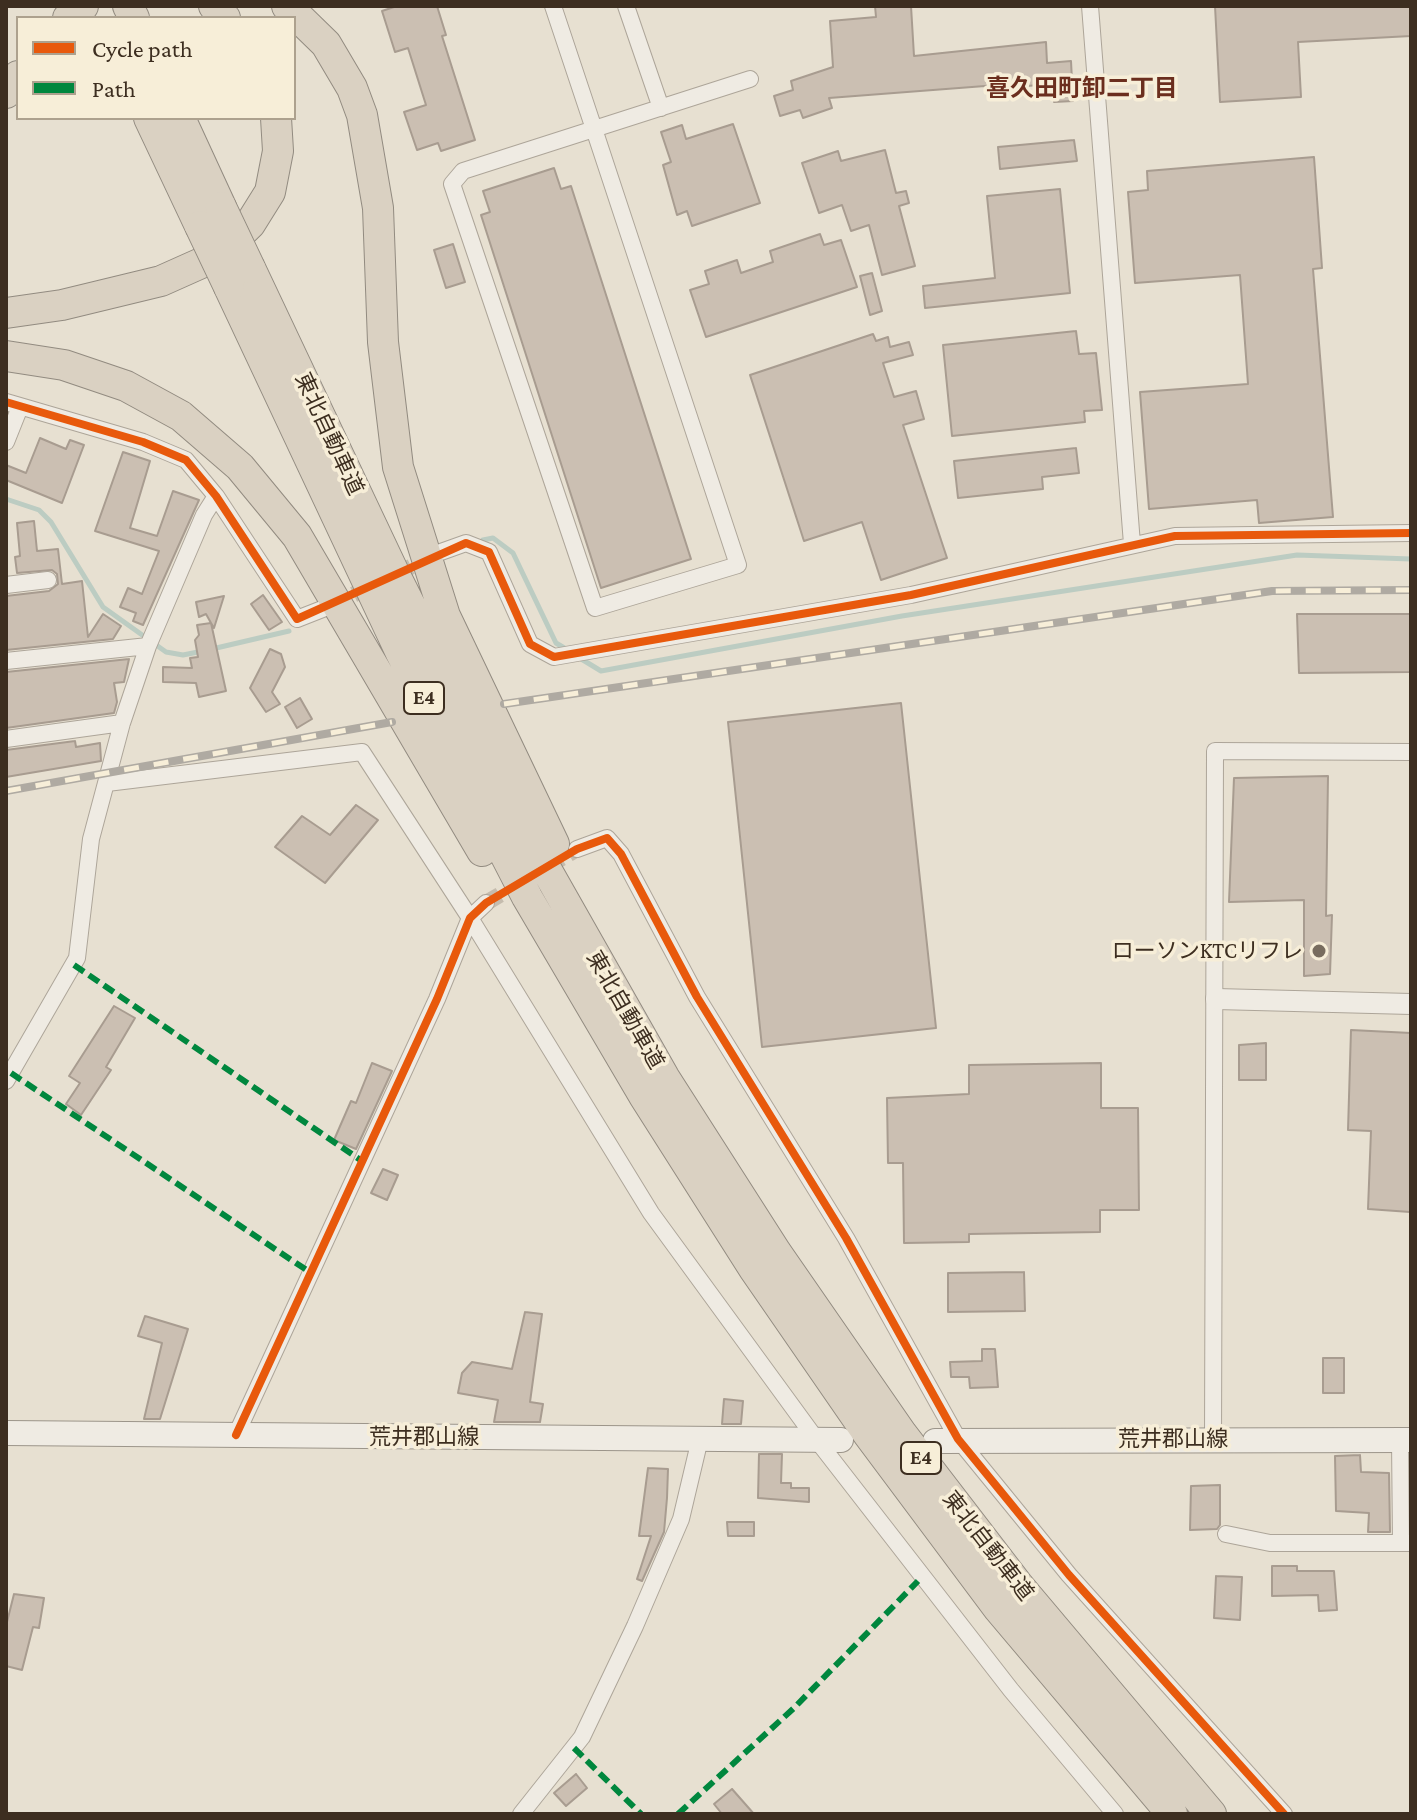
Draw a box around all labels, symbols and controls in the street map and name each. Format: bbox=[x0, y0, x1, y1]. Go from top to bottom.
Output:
legend bbox=[16, 16, 296, 120]
text: Cycle path bbox=[92, 35, 193, 62]
text: Path bbox=[92, 75, 136, 102]
district label: 喜久田町卸二丁目 bbox=[986, 75, 1178, 103]
street label: 東北自動車道 bbox=[289, 369, 369, 499]
road number: E4 bbox=[404, 682, 444, 714]
place label: ローソンKTCリフレ bbox=[1112, 938, 1303, 964]
marker: ローソンKTCリフレ bbox=[1310, 942, 1328, 960]
street label: 東北自動車道 bbox=[581, 946, 669, 1074]
street label: 荒井郡山線 bbox=[369, 1424, 479, 1450]
street label: 荒井郡山線 bbox=[1118, 1426, 1228, 1452]
road number: E4 bbox=[901, 1442, 941, 1474]
street label: 東北自動車道 bbox=[937, 1486, 1039, 1606]

